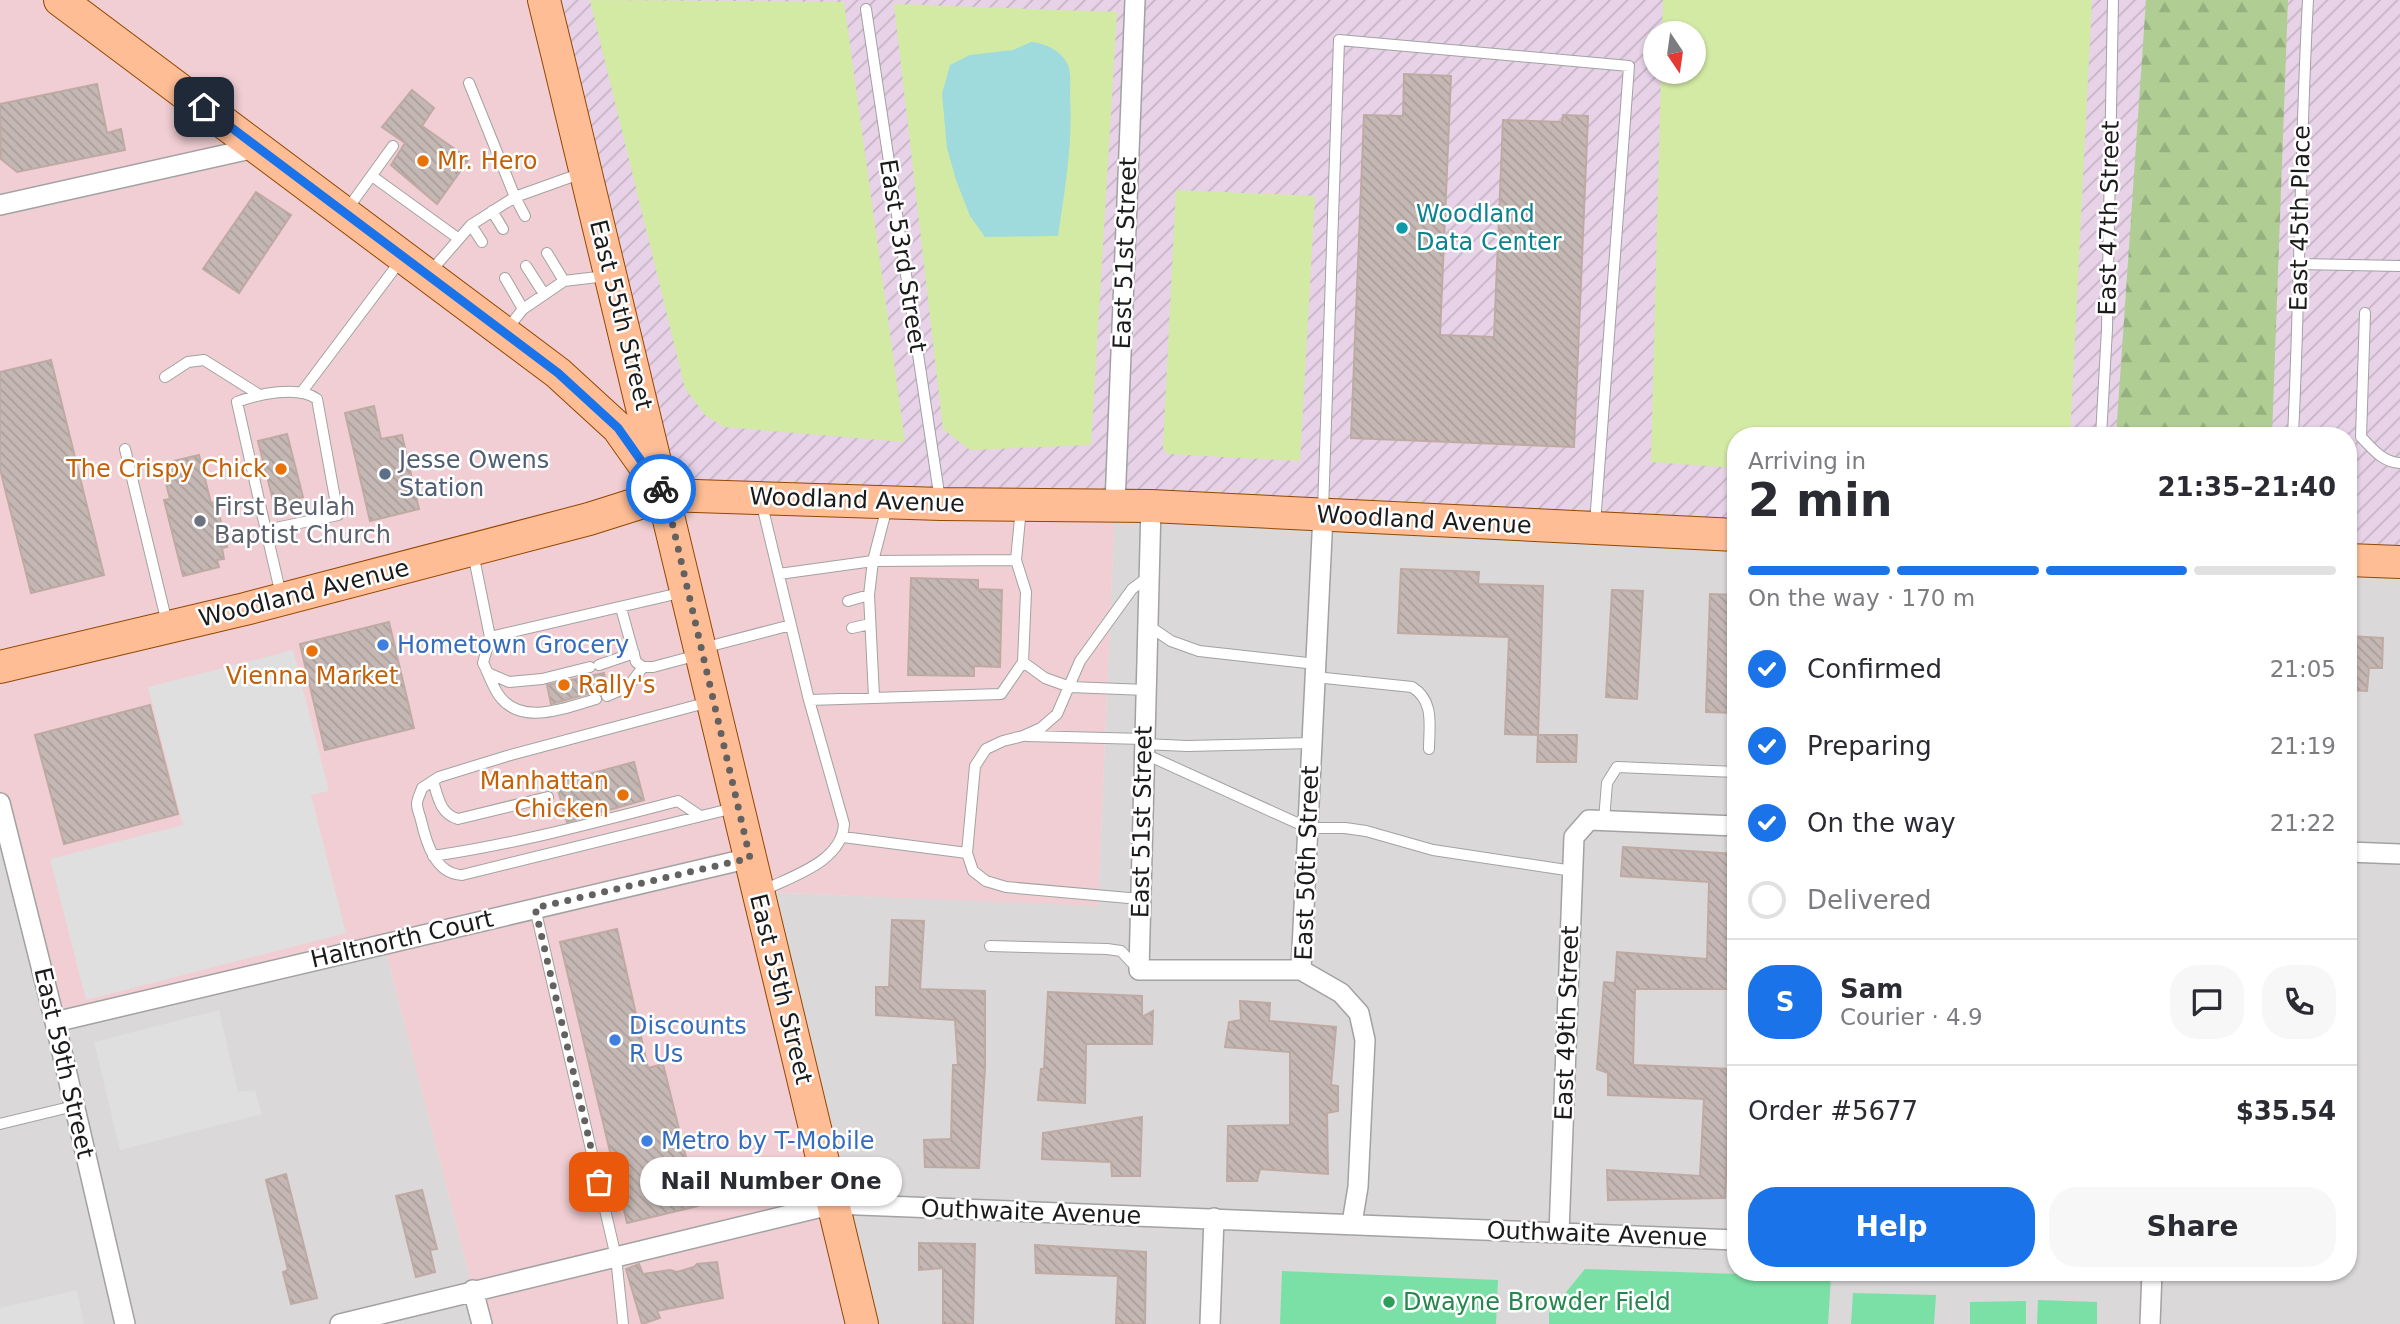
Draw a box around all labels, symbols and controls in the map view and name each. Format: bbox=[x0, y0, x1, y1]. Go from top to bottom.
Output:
north arrow bbox=[1643, 21, 1706, 84]
map controls bbox=[1643, 21, 1706, 84]
pin bbox=[174, 77, 234, 137]
icon: home bbox=[185, 88, 223, 126]
street label: East 47th Street bbox=[2093, 120, 2125, 316]
street label: East 45th Place bbox=[2284, 125, 2316, 311]
place label: Mr. Hero bbox=[437, 147, 537, 175]
marker: Mr. Hero bbox=[415, 153, 431, 169]
street label: East 51st Street bbox=[1108, 156, 1142, 350]
street label: East 53rd Street bbox=[874, 157, 932, 355]
place label: Woodland Data Center bbox=[1416, 200, 1562, 256]
street label: East 55th Street bbox=[584, 217, 658, 413]
marker: Woodland Data Center bbox=[1394, 220, 1410, 236]
place label: Jesse Owens Station bbox=[397, 446, 549, 502]
text: Arriving in bbox=[1748, 448, 1866, 474]
courier bbox=[626, 454, 696, 524]
place label: The Crispy Chick bbox=[65, 455, 267, 483]
marker: The Crispy Chick bbox=[273, 461, 289, 477]
marker: Jesse Owens Station bbox=[377, 466, 393, 482]
icon: bike bbox=[642, 470, 680, 508]
text: 21:35–21:40 bbox=[2157, 472, 2336, 502]
text: 2 min bbox=[1748, 473, 1892, 527]
street label: Woodland Avenue bbox=[749, 482, 965, 518]
place label: First Beulah Baptist Church bbox=[214, 493, 391, 549]
street label: Woodland Avenue bbox=[1316, 500, 1532, 540]
marker: First Beulah Baptist Church bbox=[192, 513, 208, 529]
street label: Woodland Avenue bbox=[196, 553, 412, 633]
text: On the way · 170 m bbox=[1748, 585, 1975, 611]
place label: Hometown Grocery bbox=[397, 631, 629, 659]
marker: Hometown Grocery bbox=[375, 637, 391, 653]
marker: Vienna Market bbox=[304, 643, 320, 659]
icon: check bbox=[1748, 650, 1786, 688]
text: Confirmed bbox=[1807, 654, 1942, 684]
text: 21:05 bbox=[2270, 656, 2336, 682]
place label: Vienna Market bbox=[226, 662, 398, 690]
place label: Rally's bbox=[578, 671, 656, 699]
marker: Rally's bbox=[556, 677, 572, 693]
street label: East 51st Street bbox=[1126, 726, 1158, 918]
icon: check bbox=[1748, 727, 1786, 765]
text: Preparing bbox=[1807, 731, 1932, 761]
text: 21:19 bbox=[2270, 733, 2336, 759]
street label: East 50th Street bbox=[1290, 765, 1324, 961]
place label: Manhattan Chicken bbox=[480, 767, 609, 823]
marker: Manhattan Chicken bbox=[615, 787, 631, 803]
icon: check bbox=[1748, 804, 1786, 842]
text: On the way bbox=[1807, 808, 1956, 838]
text: 21:22 bbox=[2270, 810, 2336, 836]
text: Delivered bbox=[1807, 885, 1931, 915]
street label: East 55th Street bbox=[744, 891, 818, 1087]
street label: Haltnorth Court bbox=[308, 904, 496, 974]
street label: East 49th Street bbox=[1550, 925, 1584, 1121]
street label: East 59th Street bbox=[28, 965, 100, 1161]
button: chat bbox=[2170, 965, 2244, 1039]
button: phone bbox=[2262, 965, 2336, 1039]
text: Sam bbox=[1840, 974, 1903, 1004]
text: S bbox=[1776, 987, 1794, 1017]
text: Courier · 4.9 bbox=[1840, 1004, 1983, 1030]
place label: Discounts R Us bbox=[629, 1012, 747, 1068]
marker: Discounts R Us bbox=[607, 1032, 623, 1048]
text: Order #5677 bbox=[1748, 1096, 1918, 1126]
text: $35.54 bbox=[2236, 1096, 2336, 1126]
place label: Metro by T-Mobile bbox=[661, 1127, 874, 1155]
marker: Metro by T-Mobile bbox=[639, 1133, 655, 1149]
pin bbox=[569, 1152, 629, 1212]
callout: Nail Number One bbox=[641, 1158, 903, 1206]
icon: bag bbox=[580, 1163, 618, 1201]
text: Nail Number One bbox=[660, 1168, 882, 1194]
button: Help bbox=[1748, 1187, 2035, 1267]
button: Share bbox=[2049, 1187, 2336, 1267]
street label: Outhwaite Avenue bbox=[920, 1194, 1142, 1230]
street label: Outhwaite Avenue bbox=[1486, 1216, 1708, 1252]
place label: Dwayne Browder Field bbox=[1403, 1288, 1671, 1316]
marker: Dwayne Browder Field bbox=[1381, 1294, 1397, 1310]

